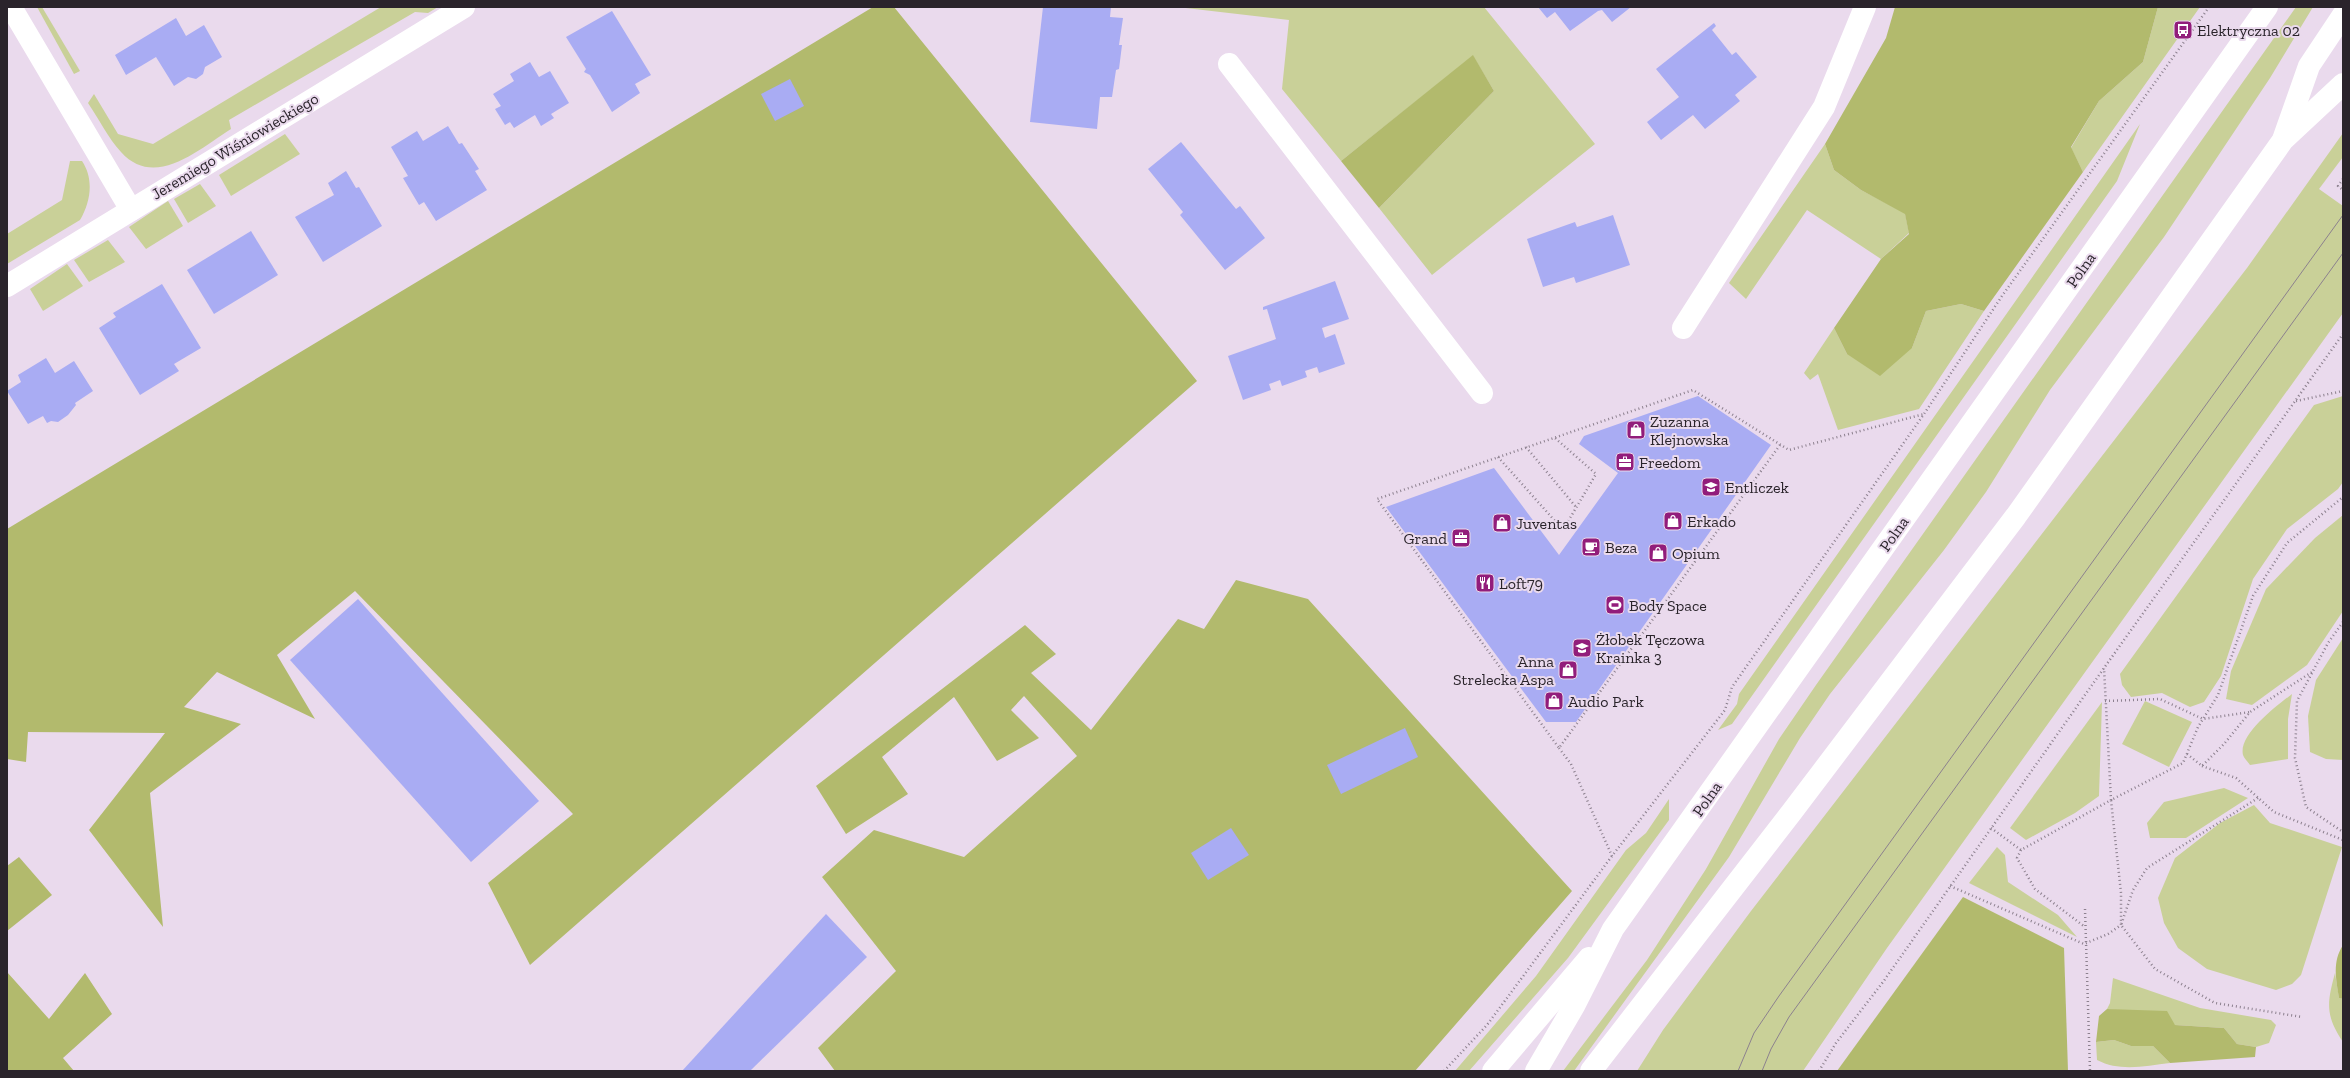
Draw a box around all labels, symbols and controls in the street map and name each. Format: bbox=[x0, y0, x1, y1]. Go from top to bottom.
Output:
bus stop icon: Elektryczna 02 bbox=[2172, 19, 2194, 41]
place label: Elektryczna 02 bbox=[2197, 21, 2300, 40]
street label: Jeremiego Wiśniowieckiego bbox=[148, 89, 322, 203]
street label: Polna bbox=[2062, 249, 2100, 291]
place label: Zuzanna Klejnowska bbox=[1650, 412, 1729, 449]
shop icon: Zuzanna Klejnowska bbox=[1625, 419, 1647, 441]
office icon: Freedom bbox=[1614, 451, 1636, 473]
place label: Freedom bbox=[1639, 453, 1701, 472]
school or university icon: Entliczek bbox=[1700, 476, 1722, 498]
place label: Entliczek bbox=[1725, 478, 1790, 497]
shop icon: Erkado bbox=[1662, 510, 1684, 532]
shop icon: Juventas bbox=[1491, 512, 1513, 534]
place label: Erkado bbox=[1687, 512, 1736, 531]
street label: Polna bbox=[1875, 513, 1913, 555]
place label: Juventas bbox=[1516, 514, 1577, 533]
office icon: Grand bbox=[1450, 527, 1472, 549]
place label: Grand bbox=[1404, 529, 1447, 548]
cafe icon: Beza bbox=[1580, 536, 1602, 558]
place label: Beza bbox=[1605, 538, 1638, 557]
shop icon: Opium bbox=[1647, 542, 1669, 564]
place label: Opium bbox=[1672, 544, 1720, 563]
restaurant icon: Loft79 bbox=[1474, 572, 1496, 594]
place label: Loft79 bbox=[1499, 574, 1543, 593]
sports icon: Body Space bbox=[1604, 594, 1626, 616]
place label: Body Space bbox=[1629, 596, 1707, 615]
place label: Żłobek Tęczowa Krainka 3 bbox=[1596, 630, 1705, 667]
school or university icon: Żłobek Tęczowa Krainka 3 bbox=[1571, 637, 1593, 659]
place label: Anna Strelecka Aspa bbox=[1453, 652, 1554, 689]
shop icon: Anna Strelecka Aspa bbox=[1557, 659, 1579, 681]
shop icon: Audio Park bbox=[1543, 690, 1565, 712]
place label: Audio Park bbox=[1568, 692, 1645, 711]
street label: Polna bbox=[1688, 778, 1726, 820]

